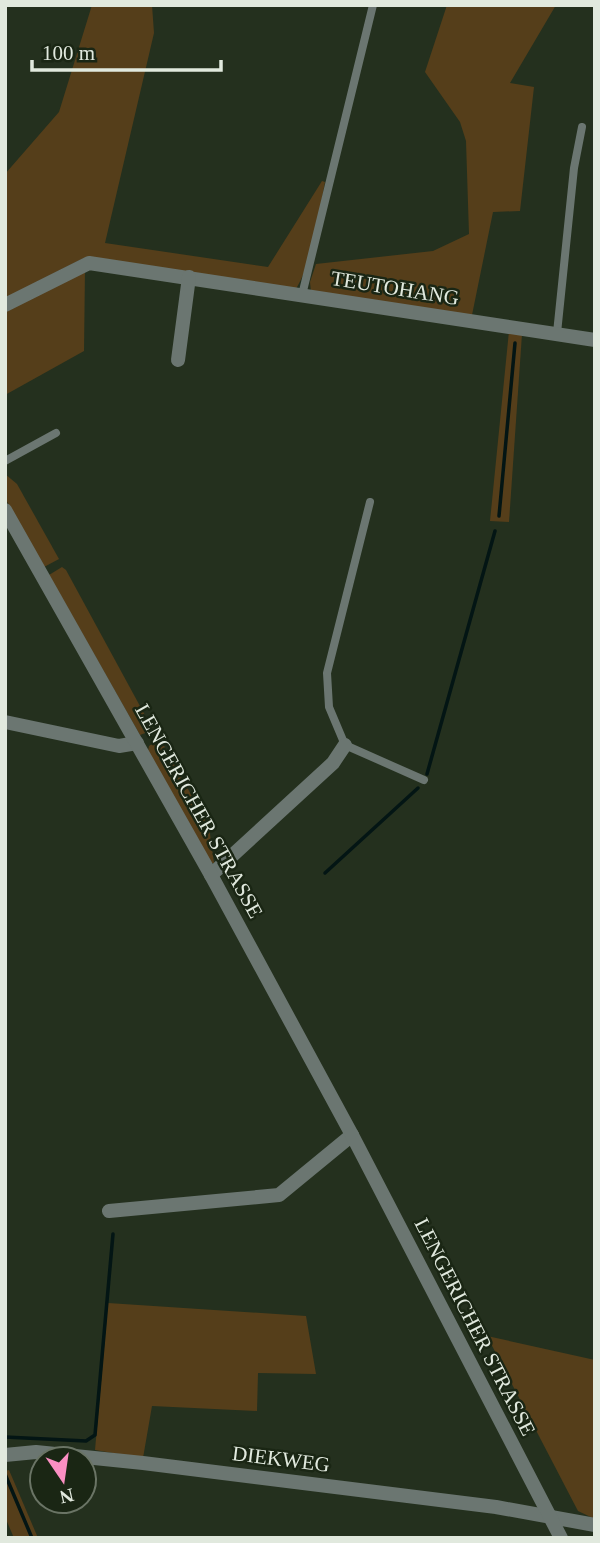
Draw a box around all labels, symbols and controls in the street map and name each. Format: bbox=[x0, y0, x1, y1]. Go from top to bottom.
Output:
scale bar bbox=[32, 28, 220, 72]
text: 100 m bbox=[42, 41, 95, 65]
street label: TEUTOHANG bbox=[329, 266, 461, 310]
street label: LENGERICHER STRASSE bbox=[130, 700, 268, 922]
street label: LENGERICHER STRASSE bbox=[410, 1214, 540, 1440]
street label: DIEKWEG bbox=[231, 1441, 331, 1477]
north arrow bbox=[28, 1445, 98, 1515]
text: N bbox=[57, 1484, 76, 1508]

